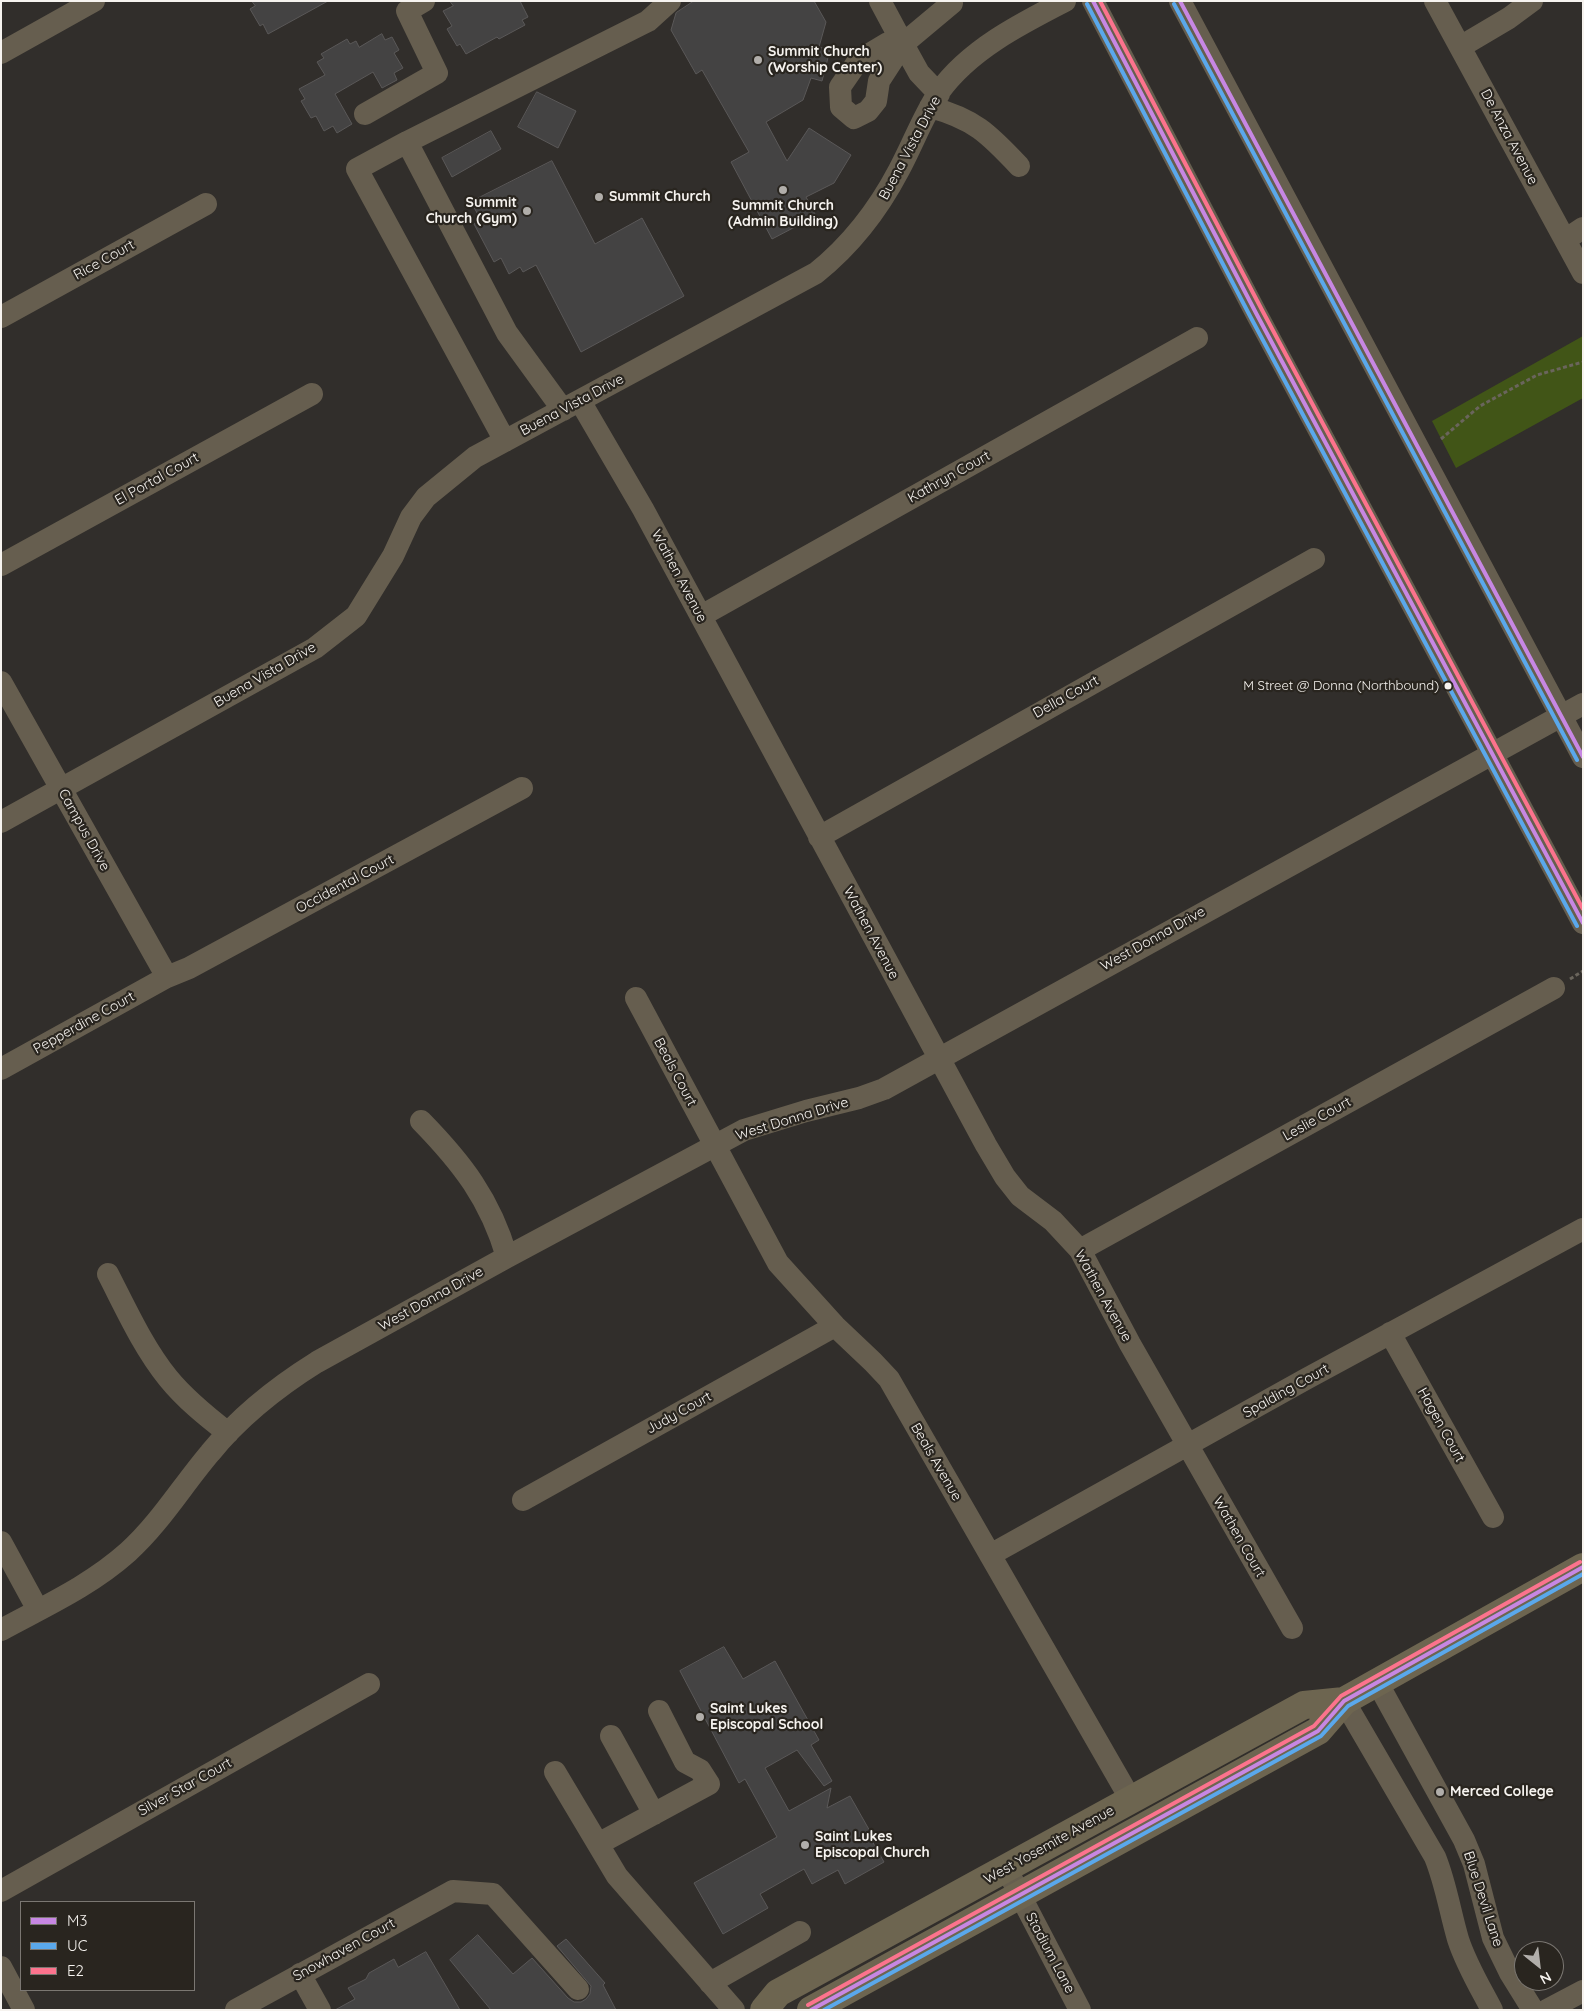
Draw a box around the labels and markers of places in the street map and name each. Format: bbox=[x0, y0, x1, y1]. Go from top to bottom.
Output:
place label: Summit Church (Worship Center) bbox=[768, 44, 882, 76]
marker: Summit Church (Worship Center) bbox=[752, 54, 764, 66]
marker: Summit Church (Admin Building) bbox=[777, 184, 789, 196]
place label: Summit Church bbox=[609, 189, 711, 205]
marker: Summit Church bbox=[593, 191, 605, 203]
place label: Summit Church (Gym) bbox=[426, 195, 517, 228]
place label: Summit Church (Admin Building) bbox=[728, 198, 838, 230]
marker: Summit Church (Gym) bbox=[521, 205, 533, 217]
place label: M Street @ Donna (Northbound) bbox=[1243, 678, 1439, 694]
marker: M Street @ Donna (Northbound) bbox=[1443, 681, 1453, 691]
place label: Saint Lukes Episcopal School bbox=[710, 1701, 823, 1734]
marker: Saint Lukes Episcopal School bbox=[694, 1711, 706, 1723]
place label: Merced College bbox=[1450, 1784, 1554, 1800]
marker: Merced College bbox=[1434, 1786, 1446, 1798]
place label: Saint Lukes Episcopal Church bbox=[815, 1829, 930, 1861]
marker: Saint Lukes Episcopal Church bbox=[799, 1839, 811, 1851]

